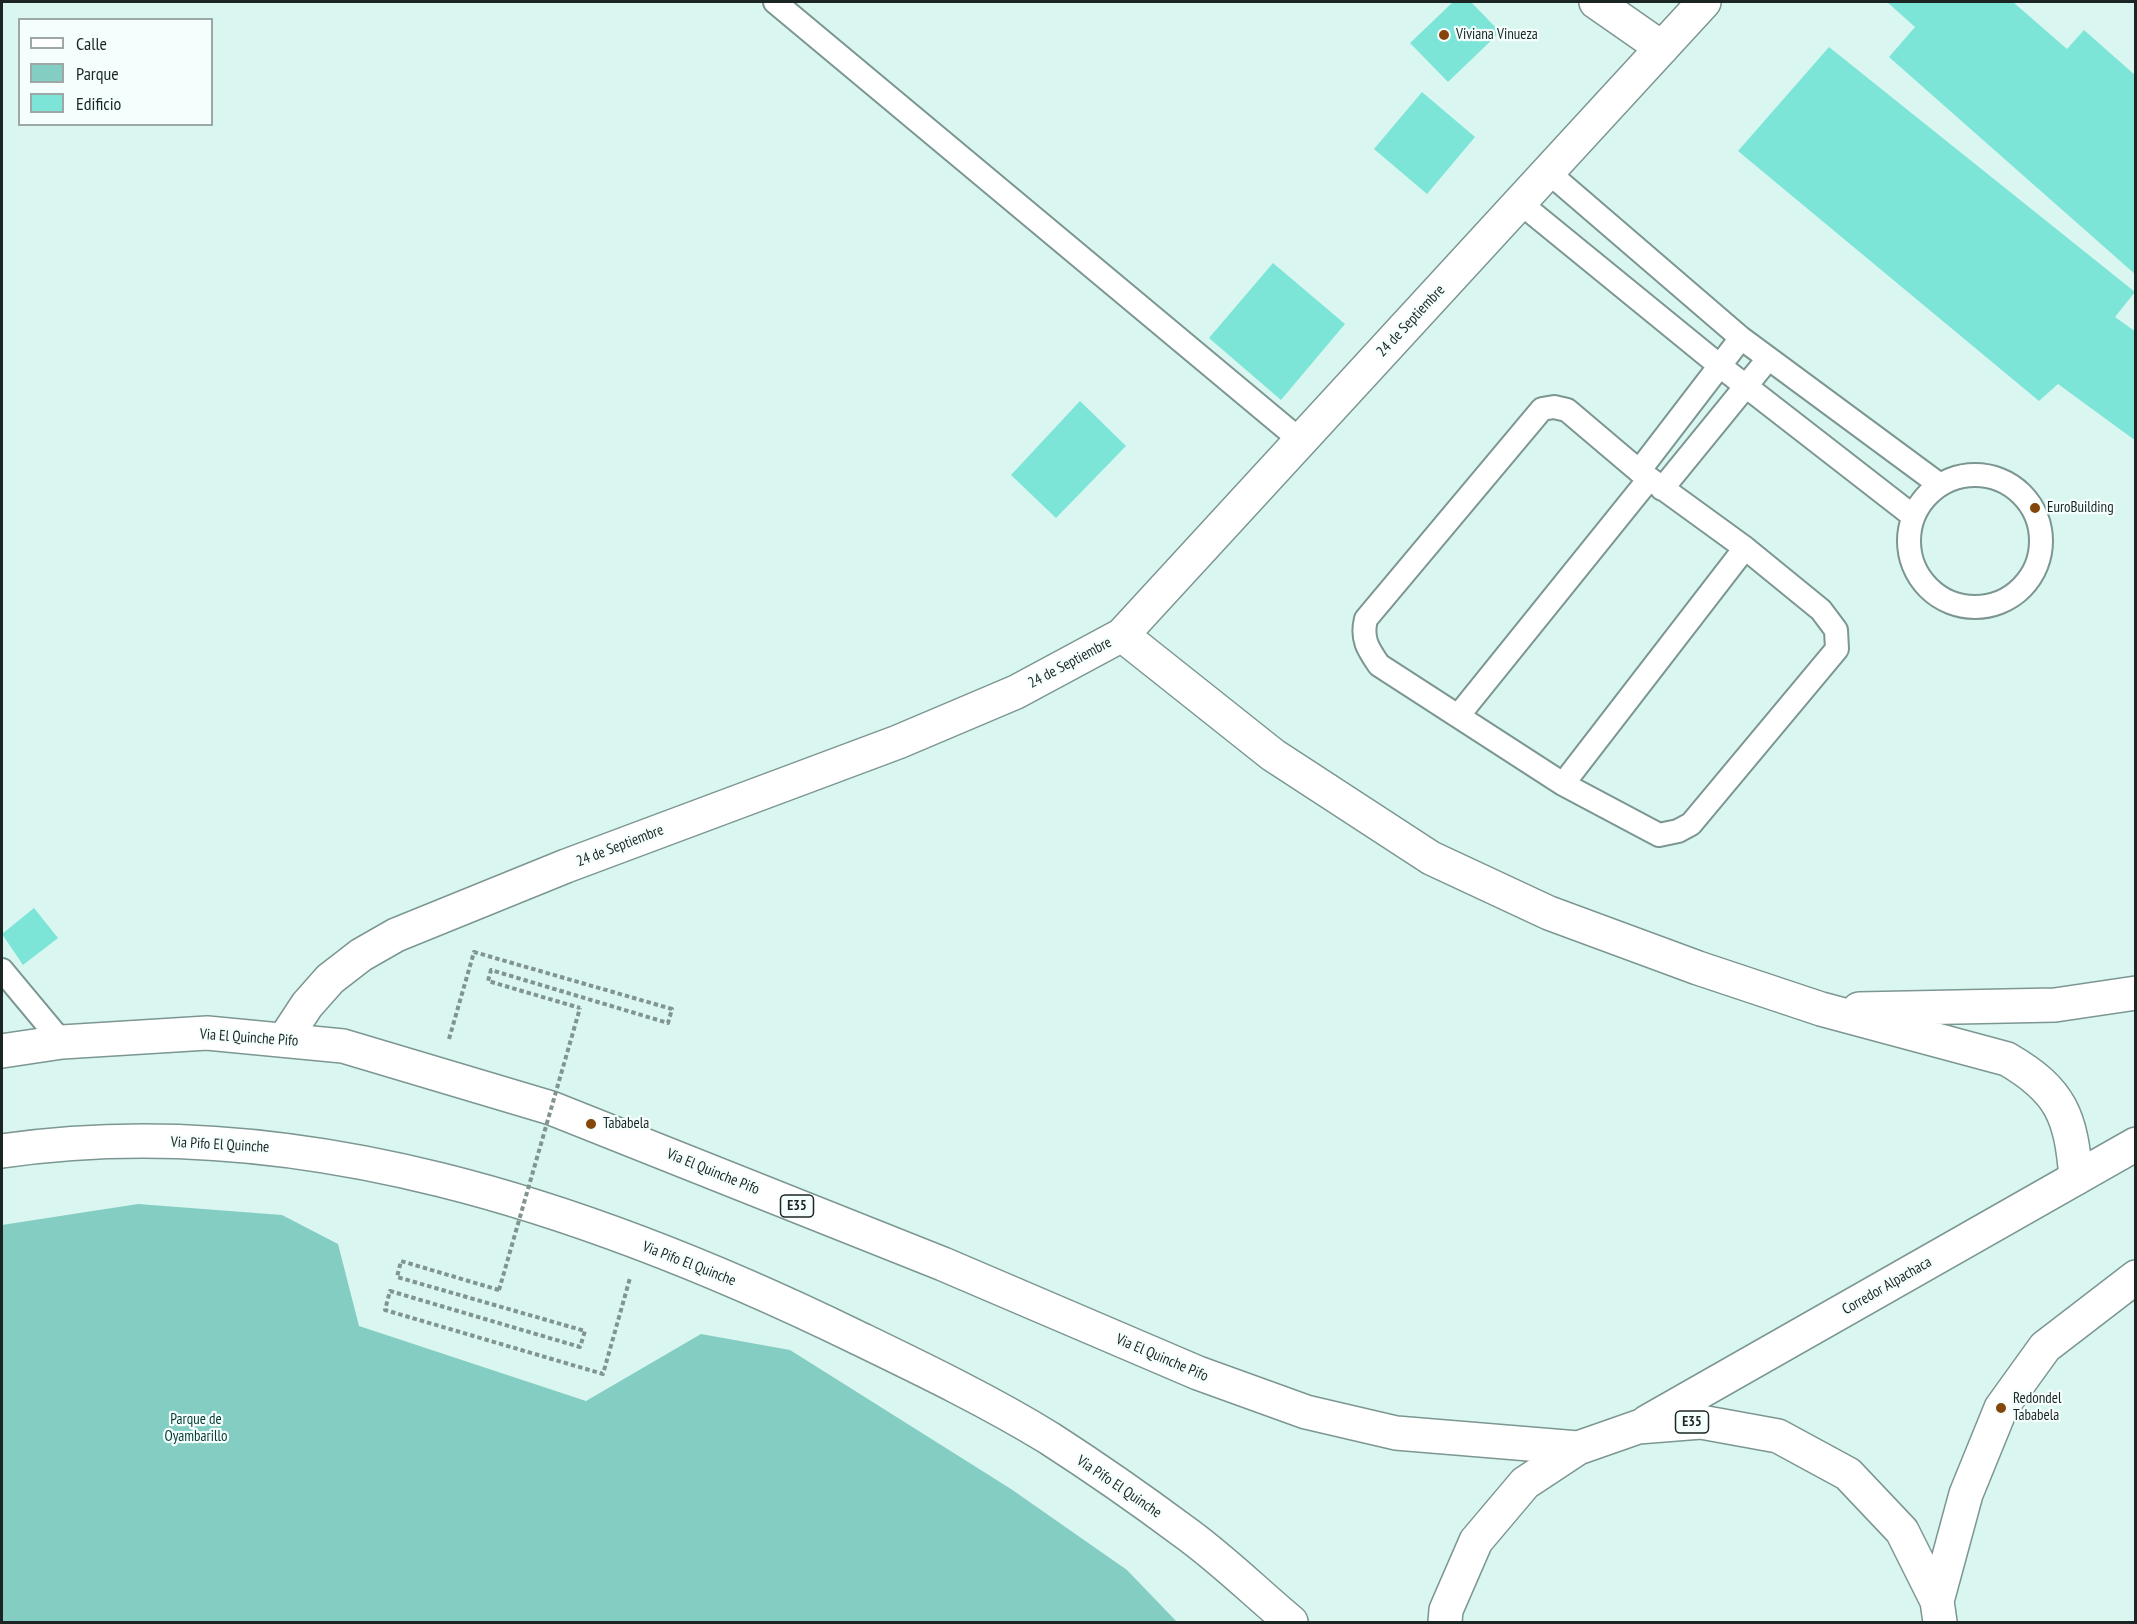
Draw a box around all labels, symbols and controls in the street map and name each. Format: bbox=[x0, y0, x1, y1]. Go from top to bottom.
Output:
legend bbox=[18, 18, 213, 126]
place label: Viviana Vinueza bbox=[1456, 26, 1538, 44]
marker: Viviana Vinueza bbox=[1437, 28, 1451, 42]
text: Calle bbox=[76, 32, 107, 55]
text: Parque bbox=[76, 62, 119, 85]
text: Edificio bbox=[76, 92, 121, 115]
street label: 24 de Septiembre bbox=[1373, 281, 1449, 361]
place label: EuroBuilding bbox=[2047, 499, 2114, 517]
marker: EuroBuilding bbox=[2028, 501, 2042, 515]
street label: 24 de Septiembre bbox=[1025, 633, 1115, 693]
street label: 24 de Septiembre bbox=[574, 821, 666, 871]
street label: Via El Quinche Pifo bbox=[199, 1026, 299, 1050]
place label: Tababela bbox=[603, 1115, 649, 1133]
marker: Tababela bbox=[584, 1117, 598, 1131]
street label: Via Pifo El Quinche bbox=[170, 1133, 270, 1157]
street label: Via El Quinche Pifo bbox=[664, 1145, 762, 1199]
road number: E35 bbox=[780, 1195, 814, 1217]
street label: Via Pifo El Quinche bbox=[640, 1238, 738, 1290]
street label: Corredor Alpachaca bbox=[1839, 1253, 1935, 1319]
street label: Via El Quinche Pifo bbox=[1113, 1330, 1211, 1386]
place label: Redondel Tababela bbox=[2013, 1390, 2062, 1425]
marker: Redondel Tababela bbox=[1994, 1401, 2008, 1415]
park label: Parque de Oyambarillo bbox=[165, 1411, 227, 1446]
road number: E35 bbox=[1676, 1411, 1708, 1433]
street label: Via Pifo El Quinche bbox=[1073, 1452, 1165, 1522]

